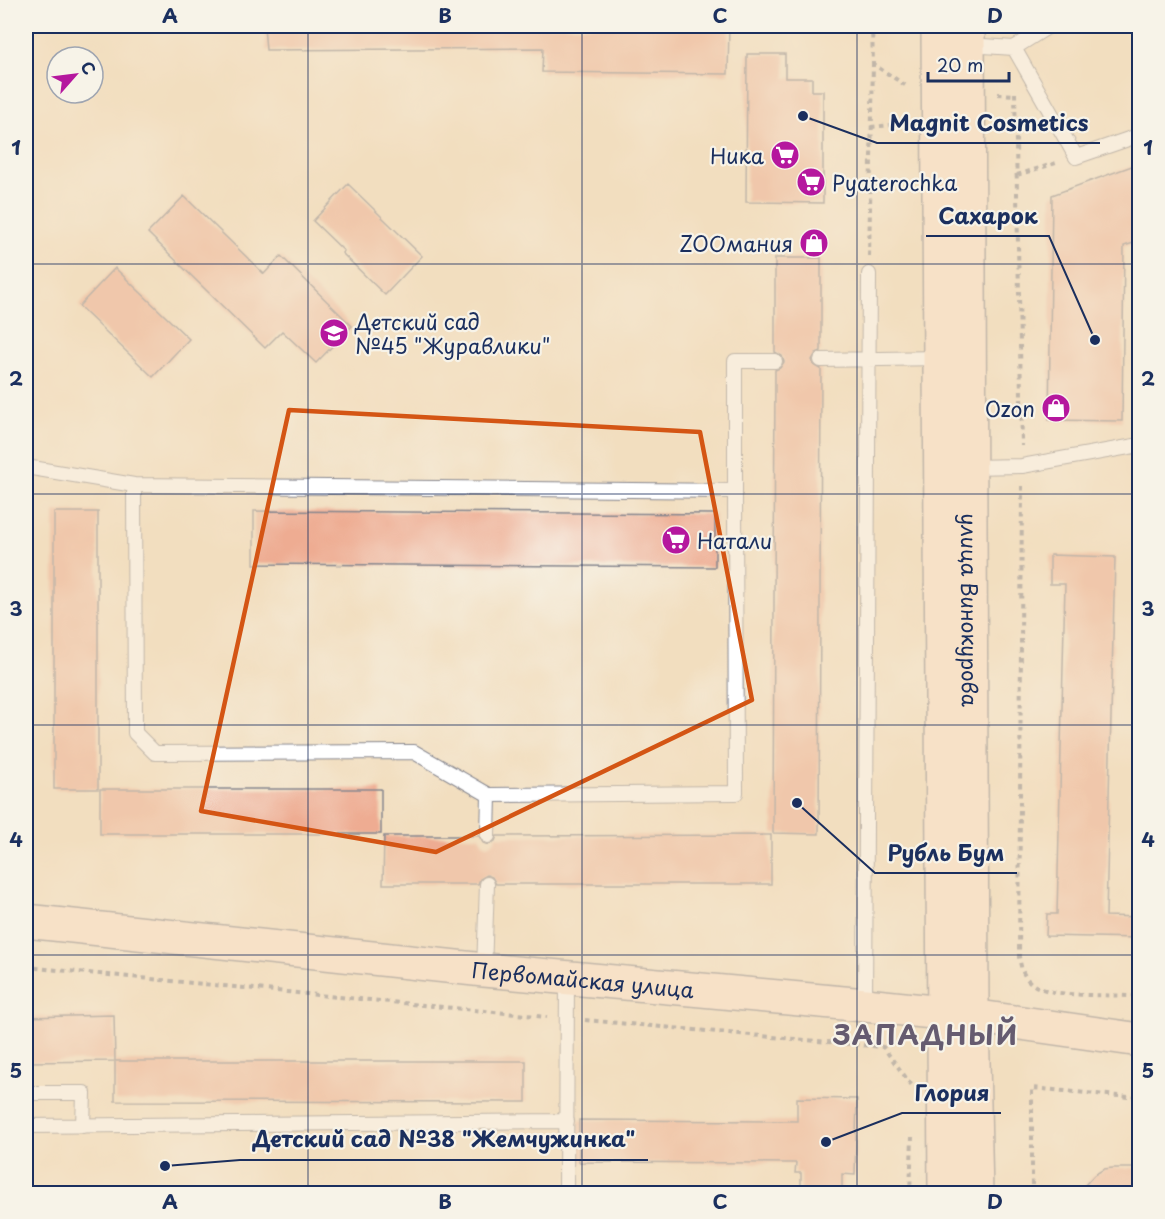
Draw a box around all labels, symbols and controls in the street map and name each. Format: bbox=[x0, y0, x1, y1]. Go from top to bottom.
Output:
text: A bbox=[162, 0, 178, 30]
text: B bbox=[438, 0, 452, 30]
text: C bbox=[712, 0, 728, 30]
text: D bbox=[987, 0, 1003, 30]
north arrow bbox=[45, 45, 105, 105]
scale bar bbox=[928, 45, 1009, 83]
text: 20 m bbox=[937, 51, 983, 78]
text: С bbox=[76, 57, 103, 78]
callout: Magnit Cosmetics bbox=[877, 103, 1100, 143]
text: Magnit Cosmetics bbox=[889, 105, 1089, 138]
text: 1 bbox=[11, 132, 21, 162]
text: 1 bbox=[1143, 132, 1153, 162]
place label: Ника bbox=[710, 139, 765, 171]
supermarket icon: Ника bbox=[769, 139, 801, 171]
supermarket icon: Pyaterochka bbox=[795, 166, 827, 198]
place label: Pyaterochka bbox=[832, 166, 957, 198]
callout: Сахарок bbox=[926, 196, 1049, 236]
text: Сахарок bbox=[938, 198, 1039, 231]
place label: ZOOмания bbox=[679, 227, 793, 259]
shop icon: ZOOмания bbox=[798, 227, 830, 259]
place label: Детский сад №45 "Журавлики" bbox=[354, 305, 550, 361]
school or university icon: Детский сад №45 "Журавлики" bbox=[318, 317, 350, 349]
text: 2 bbox=[9, 363, 23, 393]
text: 2 bbox=[1141, 363, 1155, 393]
place label: Ozon bbox=[985, 392, 1035, 424]
shop icon: Ozon bbox=[1040, 392, 1072, 424]
street label: улица Винокурова bbox=[954, 513, 987, 707]
supermarket icon: Натали bbox=[660, 524, 692, 556]
place label: Натали bbox=[697, 524, 772, 556]
text: 3 bbox=[9, 593, 23, 623]
text: 3 bbox=[1141, 593, 1155, 623]
text: 4 bbox=[9, 824, 23, 854]
text: 4 bbox=[1141, 824, 1155, 854]
callout: Рубль Бум bbox=[875, 833, 1017, 873]
text: Рубль Бум bbox=[888, 835, 1004, 868]
street label: Первомайская улица bbox=[470, 953, 696, 1005]
district label: ЗАПАДНЫЙ bbox=[832, 1013, 1019, 1054]
text: 5 bbox=[10, 1055, 22, 1085]
text: 5 bbox=[1142, 1055, 1154, 1085]
callout: Глория bbox=[902, 1073, 1001, 1113]
text: Глория bbox=[915, 1075, 989, 1108]
callout: Детский сад №38 "Жемчужинка" bbox=[240, 1120, 648, 1160]
text: Детский сад №38 "Жемчужинка" bbox=[252, 1121, 635, 1154]
text: A bbox=[162, 1186, 178, 1216]
text: B bbox=[438, 1186, 452, 1216]
text: C bbox=[712, 1186, 728, 1216]
text: D bbox=[987, 1186, 1003, 1216]

